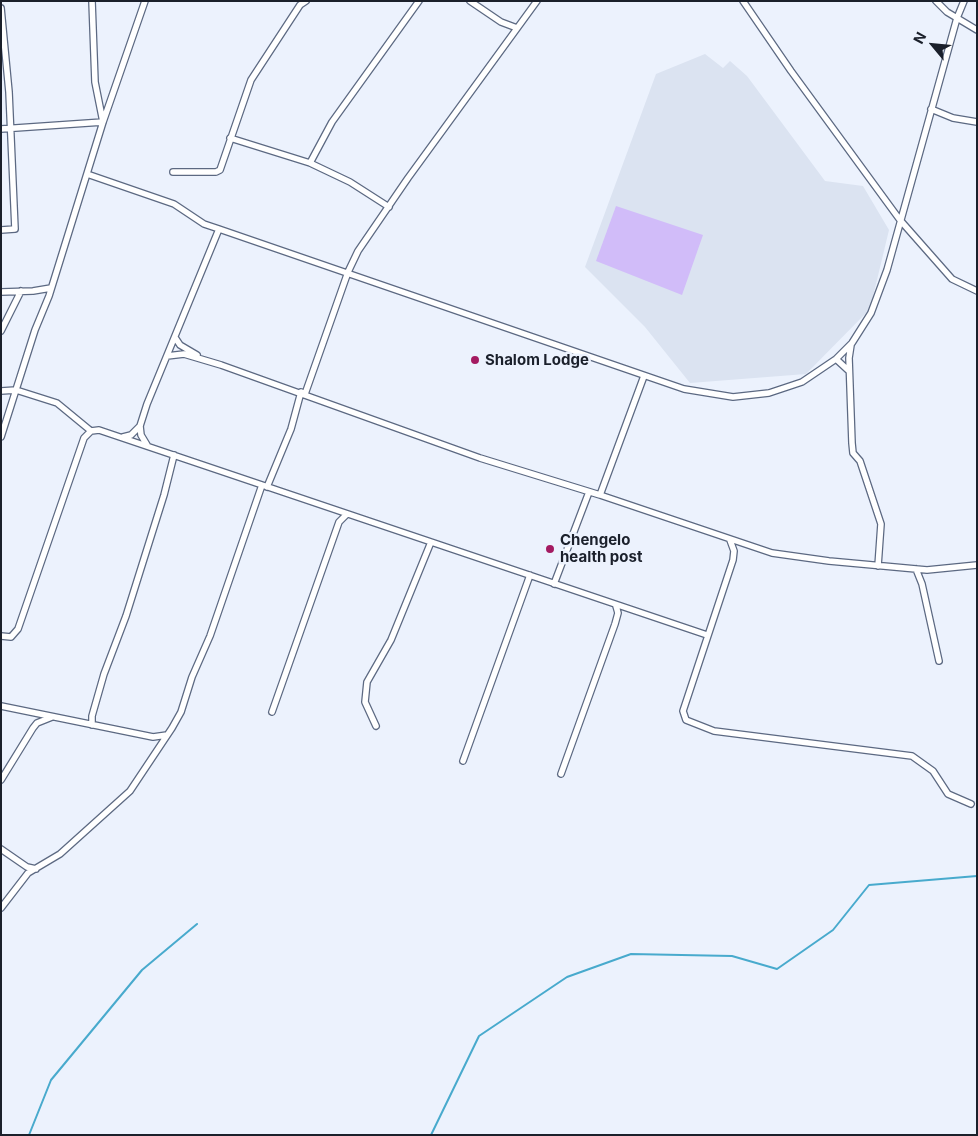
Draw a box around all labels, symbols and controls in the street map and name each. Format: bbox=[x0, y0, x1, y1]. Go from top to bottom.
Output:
north arrow bbox=[908, 20, 958, 70]
text: N bbox=[909, 29, 929, 46]
place label: Shalom Lodge bbox=[485, 351, 589, 369]
marker: Shalom Lodge bbox=[469, 354, 481, 366]
place label: Chengelo health post bbox=[560, 531, 642, 566]
marker: Chengelo health post bbox=[544, 543, 556, 555]

